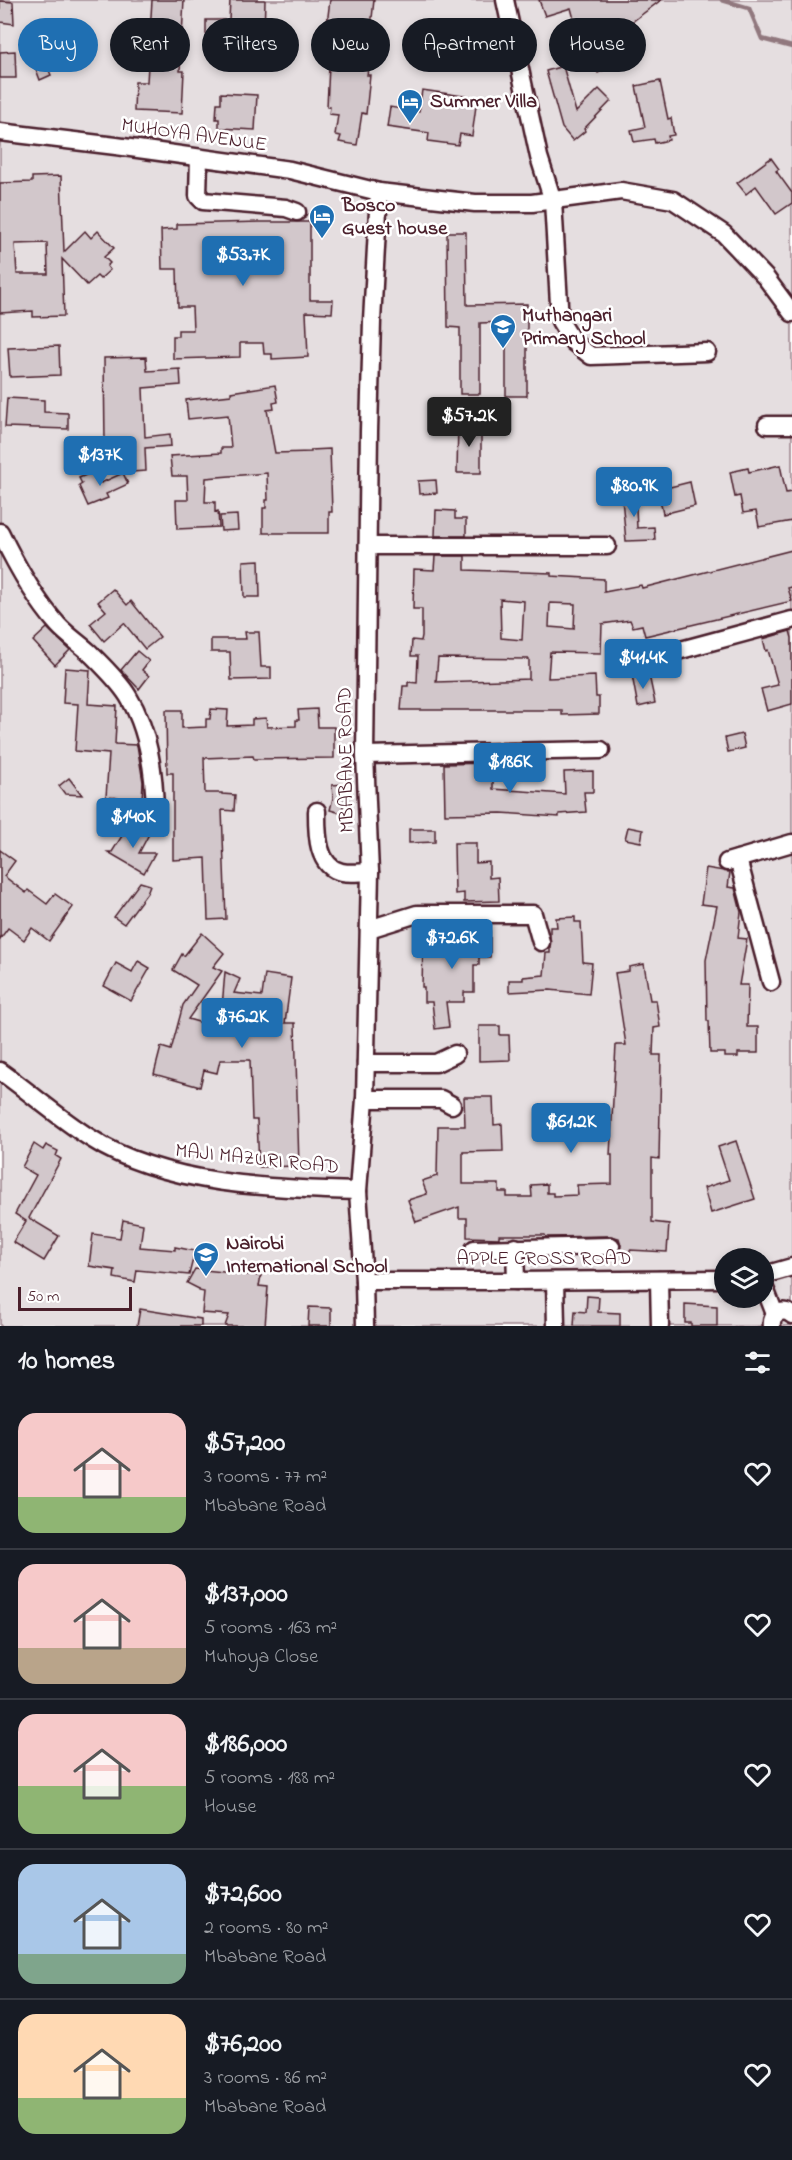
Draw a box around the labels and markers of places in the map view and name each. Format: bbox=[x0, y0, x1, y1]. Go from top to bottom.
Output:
hotel icon: Summer Villa bbox=[395, 87, 425, 125]
place label: Summer Villa bbox=[430, 88, 537, 117]
place label: Bosco Guest house bbox=[341, 192, 448, 244]
hotel icon: Bosco Guest house bbox=[307, 202, 337, 240]
pin: $53.7K bbox=[194, 236, 292, 287]
place label: Muthangari Primary School bbox=[522, 302, 646, 355]
school or university icon: Muthangari Primary School bbox=[488, 312, 518, 350]
pin: $57.2K bbox=[420, 397, 518, 448]
pin: $137K bbox=[58, 436, 142, 487]
pin: $80.9K bbox=[585, 467, 683, 518]
pin: $41.4K bbox=[594, 639, 692, 690]
pin: $186K bbox=[468, 743, 552, 794]
pin: $140K bbox=[91, 798, 175, 849]
pin: $72.6K bbox=[403, 919, 501, 970]
pin: $76.2K bbox=[193, 998, 291, 1049]
pin: $61.2K bbox=[522, 1103, 620, 1154]
place label: Nairobi International School bbox=[226, 1230, 388, 1282]
school or university icon: Nairobi International School bbox=[191, 1240, 221, 1278]

